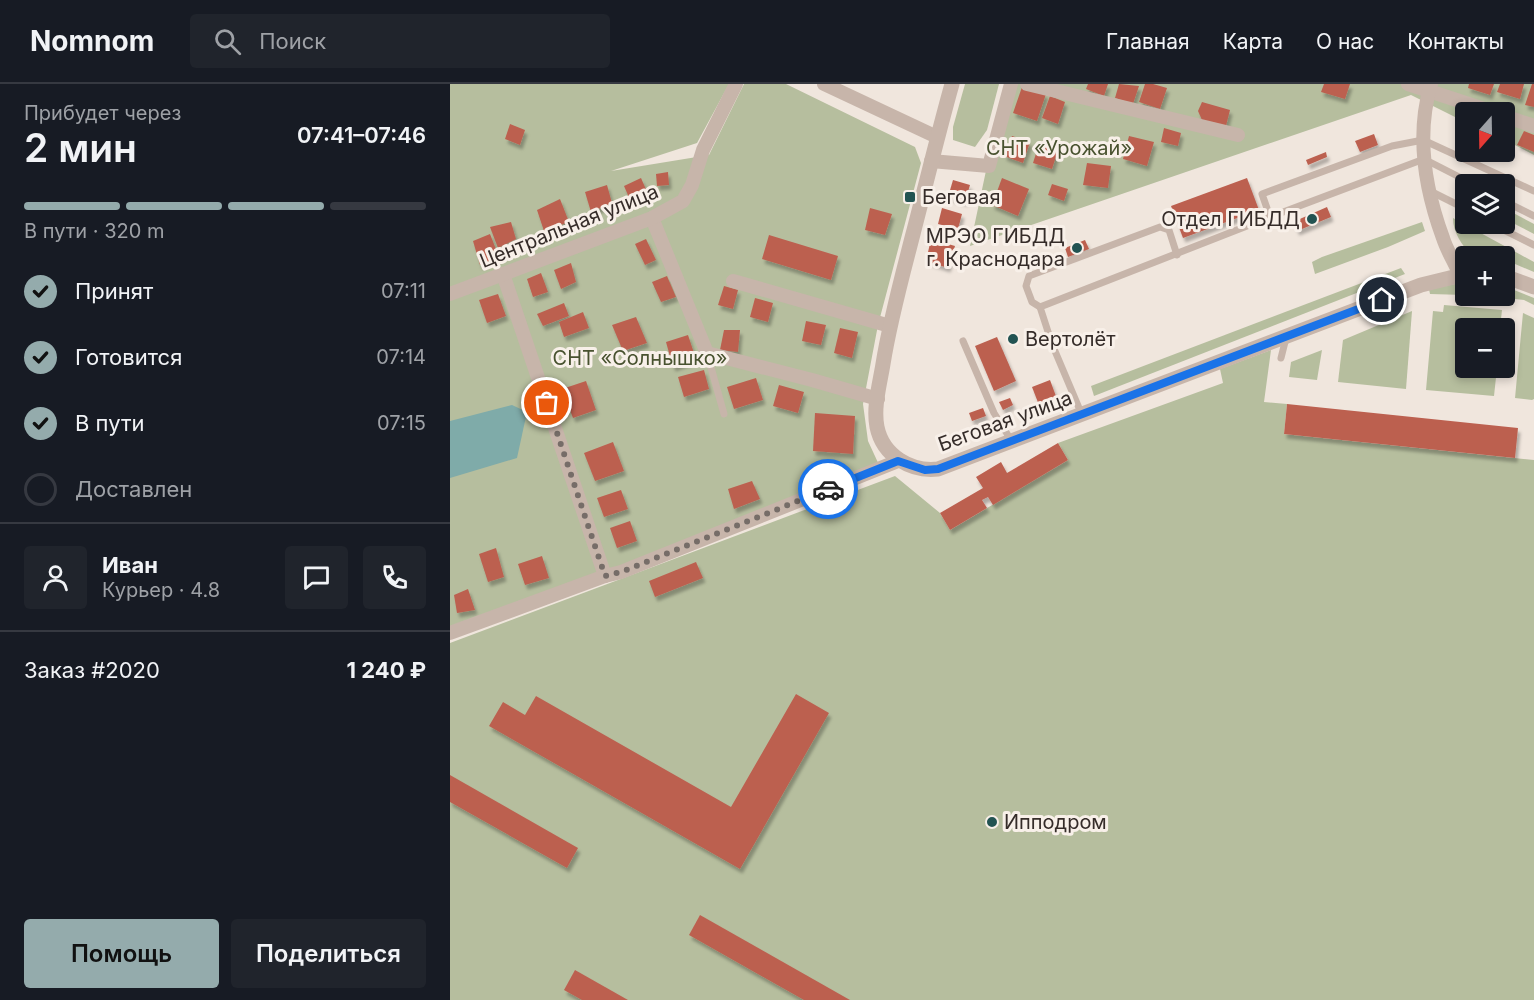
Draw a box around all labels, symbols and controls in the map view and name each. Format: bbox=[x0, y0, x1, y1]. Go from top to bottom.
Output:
search box bbox=[190, 14, 610, 68]
text: Nomnom bbox=[30, 24, 154, 58]
icon: search bbox=[211, 25, 244, 58]
text: Поиск bbox=[259, 28, 326, 54]
text: Главная bbox=[1106, 29, 1190, 54]
text: Карта bbox=[1223, 29, 1283, 54]
text: О нас bbox=[1316, 29, 1374, 54]
text: Контакты bbox=[1407, 29, 1504, 54]
text: Прибудет через bbox=[24, 101, 181, 125]
north arrow bbox=[1455, 102, 1515, 162]
map controls bbox=[1455, 102, 1515, 378]
text: 07:41–07:46 bbox=[297, 122, 426, 148]
text: 2 мин bbox=[24, 124, 137, 171]
park label: СНТ «Урожай» bbox=[986, 136, 1132, 160]
button: layers bbox=[1455, 174, 1515, 234]
street label: Центральная улица bbox=[476, 179, 662, 273]
place label: Беговая bbox=[922, 185, 1001, 209]
marker: Беговая bbox=[903, 190, 917, 204]
place label: Отдел ГИБДД bbox=[1161, 207, 1300, 231]
marker: Отдел ГИБДД bbox=[1305, 212, 1319, 226]
text: В пути · 320 m bbox=[24, 219, 165, 243]
place label: МРЭО ГИБДД г. Краснодара bbox=[926, 224, 1065, 271]
marker: МРЭО ГИБДД г. Краснодара bbox=[1070, 241, 1084, 255]
button: + bbox=[1455, 246, 1515, 306]
pin bbox=[1356, 274, 1407, 325]
icon: check bbox=[24, 275, 57, 308]
text: Принят bbox=[75, 278, 153, 304]
text: 07:11 bbox=[381, 279, 426, 303]
icon: home bbox=[1365, 283, 1398, 316]
button: − bbox=[1455, 318, 1515, 378]
place label: Вертолёт bbox=[1025, 327, 1116, 351]
marker: Вертолёт bbox=[1006, 332, 1020, 346]
icon: check bbox=[24, 341, 57, 374]
text: Готовится bbox=[75, 344, 182, 370]
text: 07:14 bbox=[376, 345, 426, 369]
park label: СНТ «Солнышко» bbox=[553, 346, 727, 370]
pin bbox=[521, 377, 572, 428]
icon: bag bbox=[530, 386, 563, 419]
street label: Беговая улица bbox=[935, 386, 1075, 456]
icon: check bbox=[24, 407, 57, 440]
text: В пути bbox=[75, 410, 144, 436]
text: 07:15 bbox=[377, 411, 426, 435]
courier bbox=[798, 459, 858, 519]
icon: car bbox=[812, 473, 845, 506]
text: Доставлен bbox=[75, 476, 192, 502]
button: person bbox=[24, 546, 87, 609]
button: chat bbox=[285, 546, 348, 609]
button: phone bbox=[363, 546, 426, 609]
text: Иван bbox=[102, 552, 158, 578]
text: Курьер · 4.8 bbox=[102, 578, 220, 602]
text: Заказ #2020 bbox=[24, 657, 160, 683]
text: 1 240 ₽ bbox=[347, 657, 426, 683]
place label: Ипподром bbox=[1004, 810, 1107, 834]
marker: Ипподром bbox=[985, 815, 999, 829]
button: Помощь bbox=[24, 919, 219, 988]
button: Поделиться bbox=[231, 919, 426, 988]

